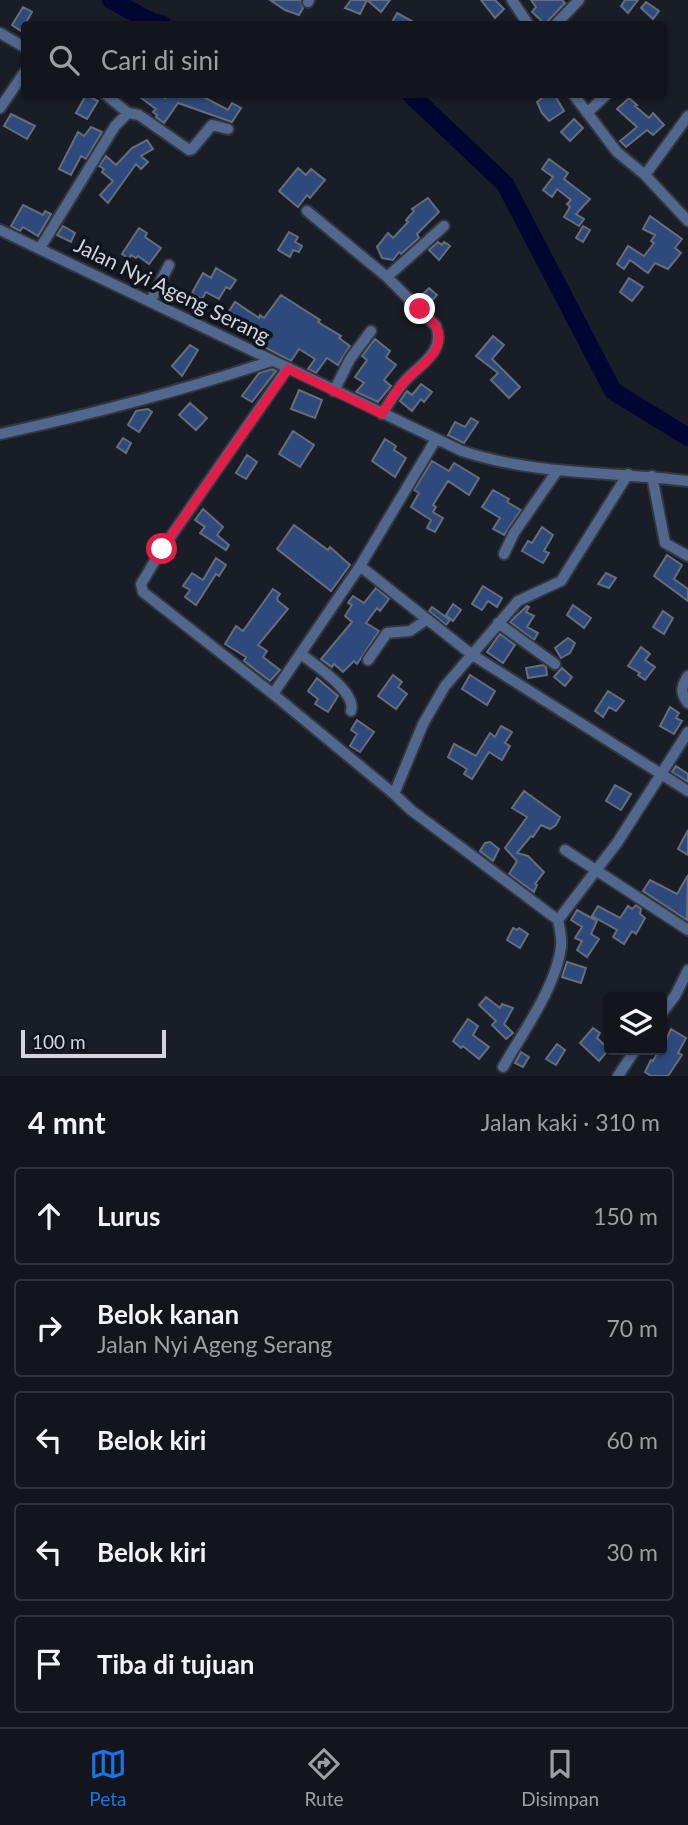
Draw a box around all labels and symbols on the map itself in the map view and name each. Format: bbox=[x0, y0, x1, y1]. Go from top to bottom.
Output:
street label: Jalan Nyi Ageng Serang bbox=[71, 231, 275, 348]
route end bbox=[404, 293, 435, 324]
route start bbox=[146, 533, 177, 564]
scale bar bbox=[21, 1027, 166, 1059]

